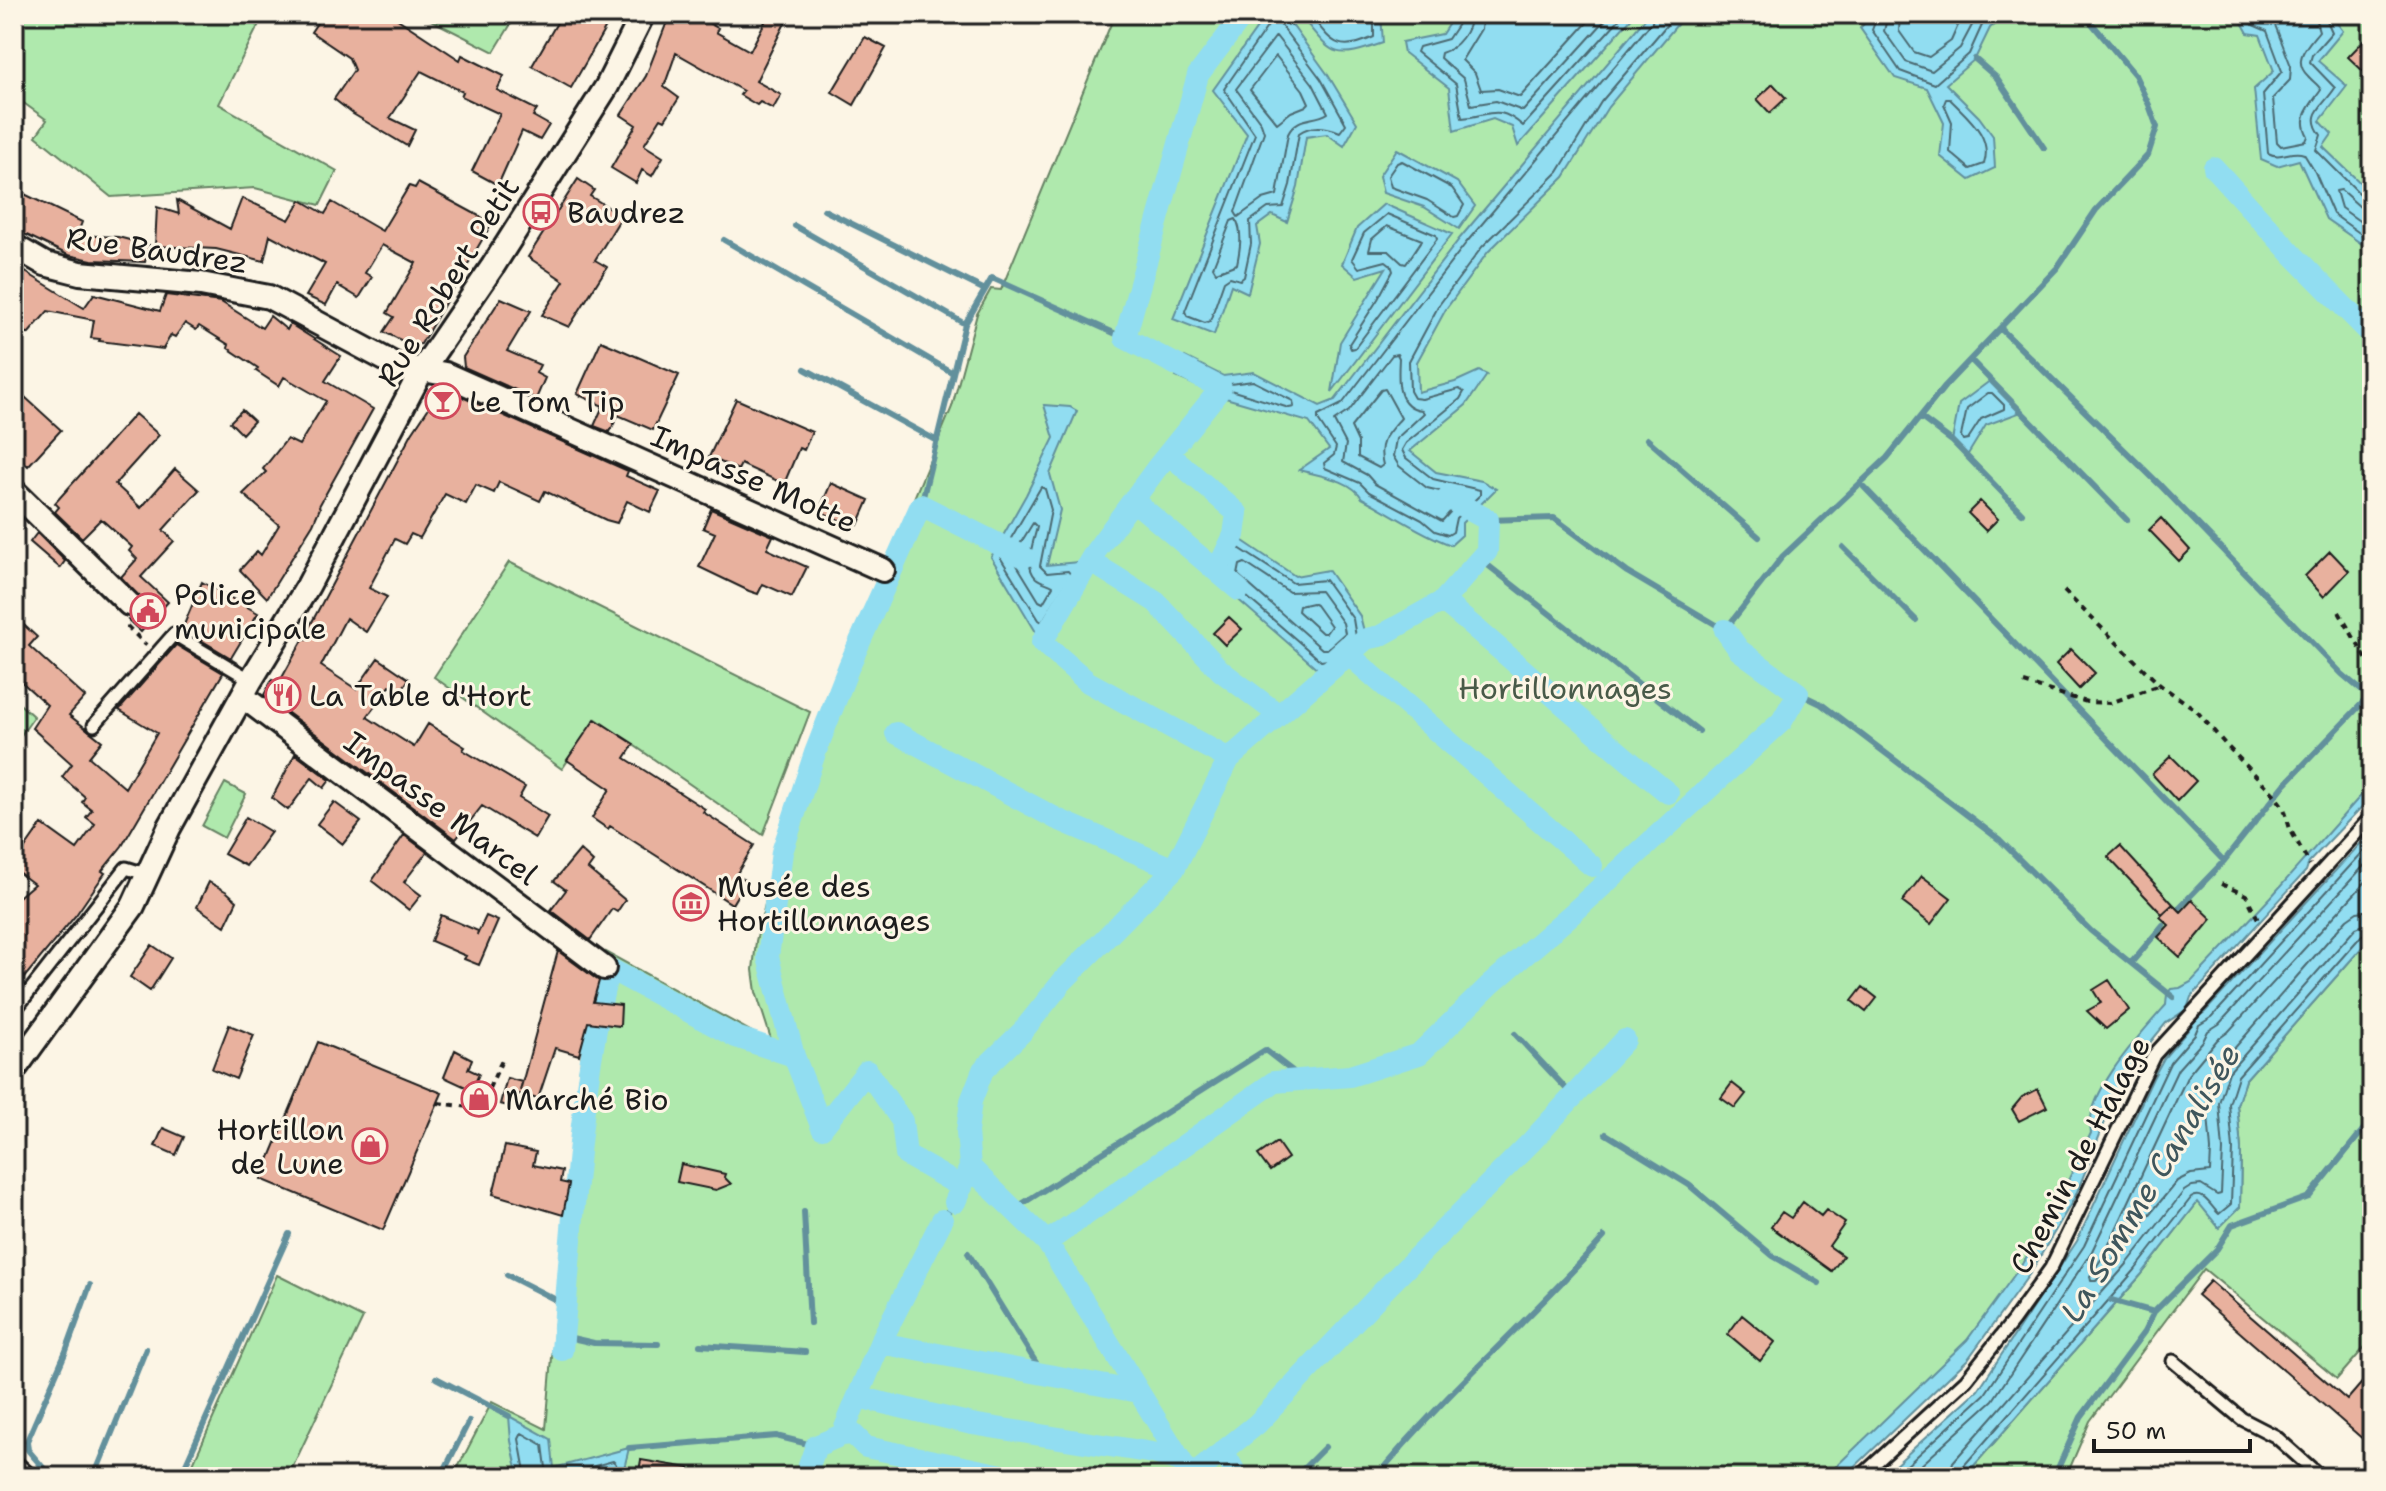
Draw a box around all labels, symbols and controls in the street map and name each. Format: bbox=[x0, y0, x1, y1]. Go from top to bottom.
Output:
street label: Rue Robert Petit bbox=[367, 170, 529, 394]
place label: Baudrez bbox=[567, 192, 686, 233]
bus stop icon: Baudrez bbox=[522, 193, 560, 231]
street label: Rue Baudrez bbox=[64, 217, 250, 283]
place label: Le Tom Tip bbox=[469, 381, 625, 422]
bar icon: Le Tom Tip bbox=[424, 382, 462, 420]
street label: Impasse Motte bbox=[645, 415, 863, 543]
place label: Police municipale bbox=[174, 574, 327, 649]
public building icon: Police municipale bbox=[129, 592, 167, 630]
park label: Hortillonnages bbox=[1458, 668, 1672, 709]
place label: La Table d'Hort bbox=[309, 675, 532, 716]
restaurant icon: La Table d'Hort bbox=[264, 676, 302, 714]
street label: Impasse Marcel bbox=[336, 722, 546, 894]
place label: Musée des Hortillonnages bbox=[717, 866, 931, 941]
museum icon: Musée des Hortillonnages bbox=[672, 884, 710, 922]
street label: Chemin de Halage bbox=[2000, 1029, 2160, 1281]
water label: La Somme Canalisée bbox=[2050, 1036, 2250, 1330]
place label: Marché Bio bbox=[505, 1079, 669, 1120]
shop icon: Marché Bio bbox=[460, 1080, 498, 1118]
place label: Hortillon de Lune bbox=[216, 1109, 344, 1184]
shop icon: Hortillon de Lune bbox=[351, 1127, 389, 1165]
scale bar bbox=[2094, 1403, 2250, 1453]
text: 50 m bbox=[2106, 1415, 2166, 1447]

